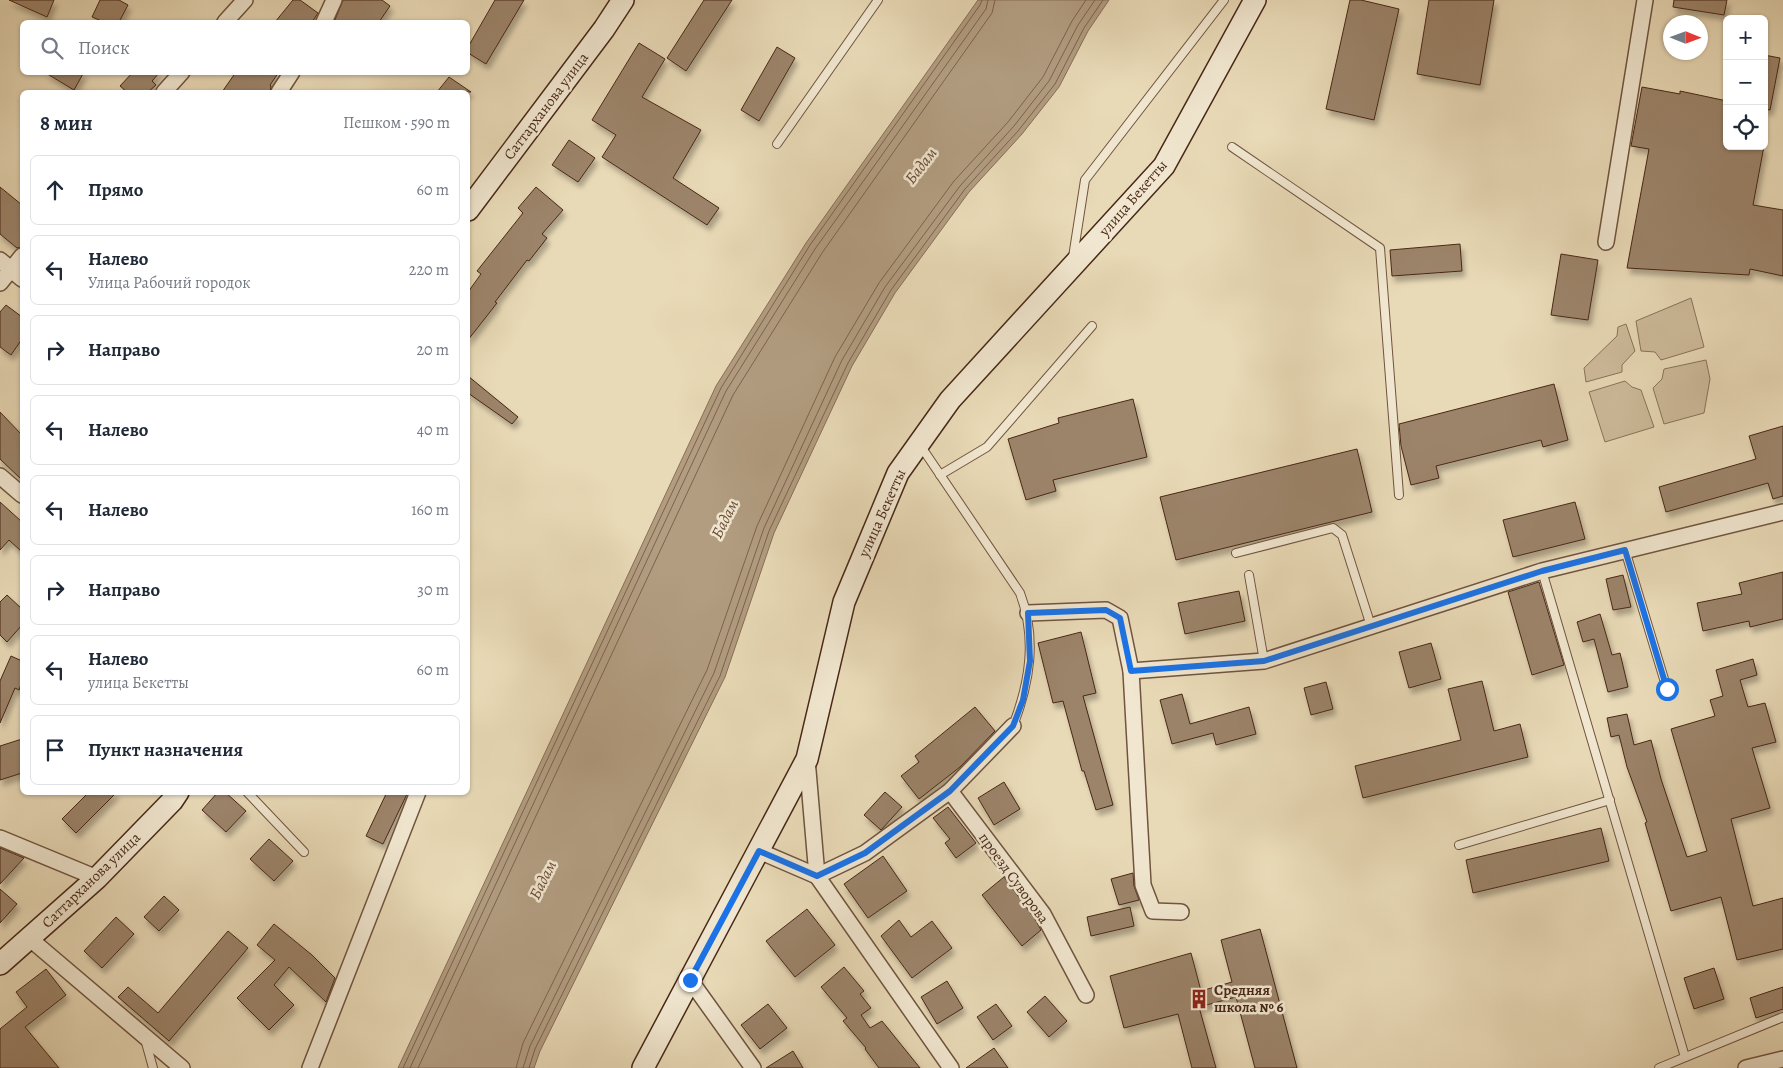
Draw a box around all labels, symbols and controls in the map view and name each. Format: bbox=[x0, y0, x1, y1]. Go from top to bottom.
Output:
north arrow bbox=[1663, 15, 1708, 60]
map controls bbox=[1723, 15, 1768, 150]
button: + bbox=[1723, 15, 1768, 60]
search box bbox=[20, 20, 470, 75]
icon: search bbox=[38, 34, 66, 62]
text: Поиск bbox=[78, 35, 130, 61]
street label: Саттарханова улица bbox=[499, 48, 593, 164]
button: − bbox=[1723, 60, 1768, 105]
button: locate bbox=[1723, 105, 1768, 150]
text: 8 мин bbox=[40, 109, 93, 137]
text: Пешком · 590 m bbox=[343, 112, 450, 134]
water label: Бадам bbox=[900, 143, 942, 189]
street label: улица Бекетты bbox=[1094, 156, 1172, 241]
icon: ahead bbox=[41, 176, 69, 204]
text: Прямо bbox=[88, 177, 143, 203]
text: 60 m bbox=[417, 179, 449, 201]
text: Налево bbox=[88, 246, 148, 272]
icon: left bbox=[41, 256, 69, 284]
text: 220 m bbox=[409, 259, 449, 281]
text: Улица Рабочий городок bbox=[88, 272, 251, 294]
icon: right bbox=[41, 336, 69, 364]
text: Направо bbox=[88, 337, 160, 363]
text: 20 m bbox=[416, 339, 449, 361]
icon: left bbox=[41, 416, 69, 444]
text: Налево bbox=[88, 417, 148, 443]
text: 40 m bbox=[417, 419, 449, 441]
street label: улица Бекетты bbox=[853, 466, 910, 561]
icon: left bbox=[41, 496, 69, 524]
water label: Бадам bbox=[706, 496, 744, 542]
text: Налево bbox=[88, 497, 148, 523]
text: 160 m bbox=[411, 499, 449, 521]
icon: right bbox=[41, 576, 69, 604]
text: Направо bbox=[88, 577, 160, 603]
text: 30 m bbox=[417, 579, 449, 601]
text: Налево bbox=[88, 646, 148, 672]
icon: left bbox=[41, 656, 69, 684]
text: 60 m bbox=[417, 659, 449, 681]
text: улица Бекетты bbox=[88, 672, 189, 694]
route start bbox=[1656, 678, 1679, 701]
icon: arrive bbox=[41, 736, 69, 764]
text: Пункт назначения bbox=[88, 737, 243, 763]
street label: Саттарханова улица bbox=[37, 828, 145, 932]
street label: проезд Суворова bbox=[974, 828, 1054, 928]
water label: Бадам bbox=[524, 857, 562, 903]
route end bbox=[679, 969, 702, 992]
place label: Средняя школа № 6 bbox=[1214, 980, 1284, 1017]
building icon: Средняя школа № 6 bbox=[1188, 988, 1210, 1010]

